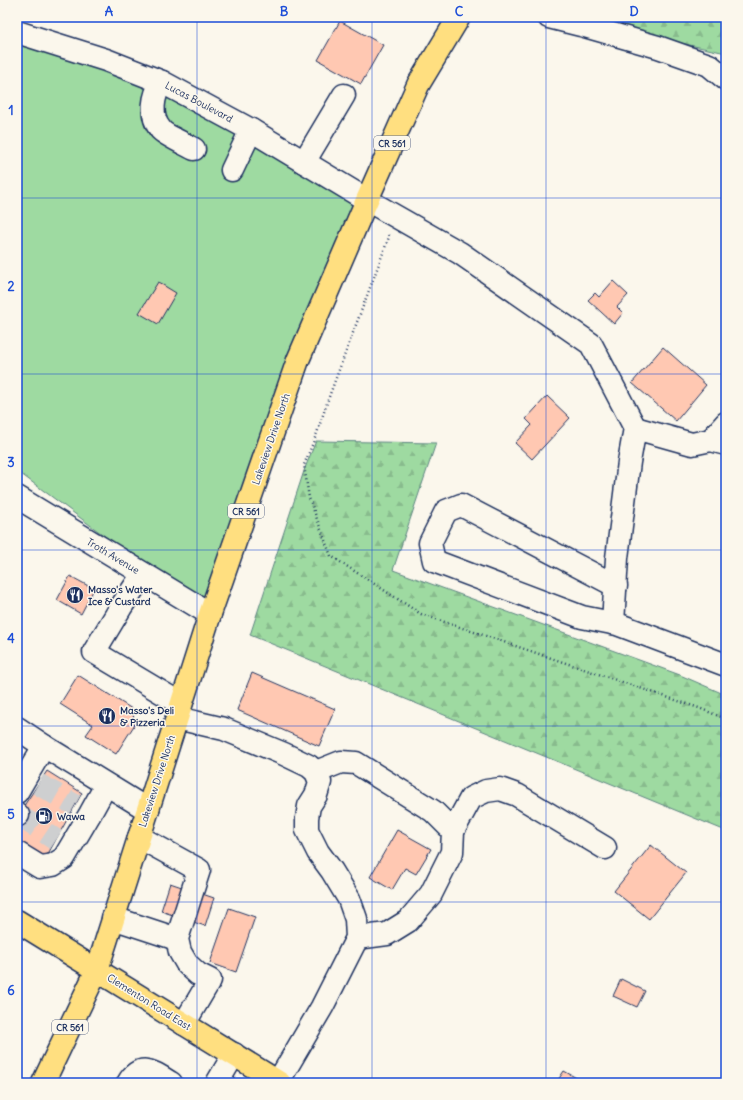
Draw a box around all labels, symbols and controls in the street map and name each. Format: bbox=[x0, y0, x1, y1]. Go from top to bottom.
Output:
text: A bbox=[105, 3, 114, 20]
text: B bbox=[280, 3, 289, 20]
text: C bbox=[455, 3, 464, 20]
text: D bbox=[629, 3, 639, 20]
street label: Lucas Boulevard bbox=[163, 79, 235, 125]
text: 1 bbox=[8, 102, 14, 119]
road number: CR 561 bbox=[374, 136, 410, 150]
text: 2 bbox=[7, 278, 15, 295]
street label: Lakeview Drive North bbox=[249, 391, 293, 486]
text: 3 bbox=[7, 454, 15, 471]
road number: CR 561 bbox=[228, 504, 264, 518]
street label: Troth Avenue bbox=[84, 535, 142, 577]
place label: Masso's Water Ice & Custard bbox=[88, 583, 153, 608]
restaurant icon: Masso's Water Ice & Custard bbox=[65, 585, 85, 605]
text: 4 bbox=[7, 630, 15, 647]
place label: Masso's Deli & Pizzeria bbox=[120, 704, 174, 729]
restaurant icon: Masso's Deli & Pizzeria bbox=[97, 706, 117, 726]
street label: Lakeview Drive North bbox=[136, 733, 178, 829]
text: 5 bbox=[7, 806, 15, 823]
fuel station icon: Wawa bbox=[34, 806, 54, 826]
place label: Wawa bbox=[57, 810, 85, 823]
street label: Clementon Road East bbox=[105, 971, 194, 1033]
text: 6 bbox=[7, 982, 15, 999]
road number: CR 561 bbox=[52, 1020, 88, 1034]

